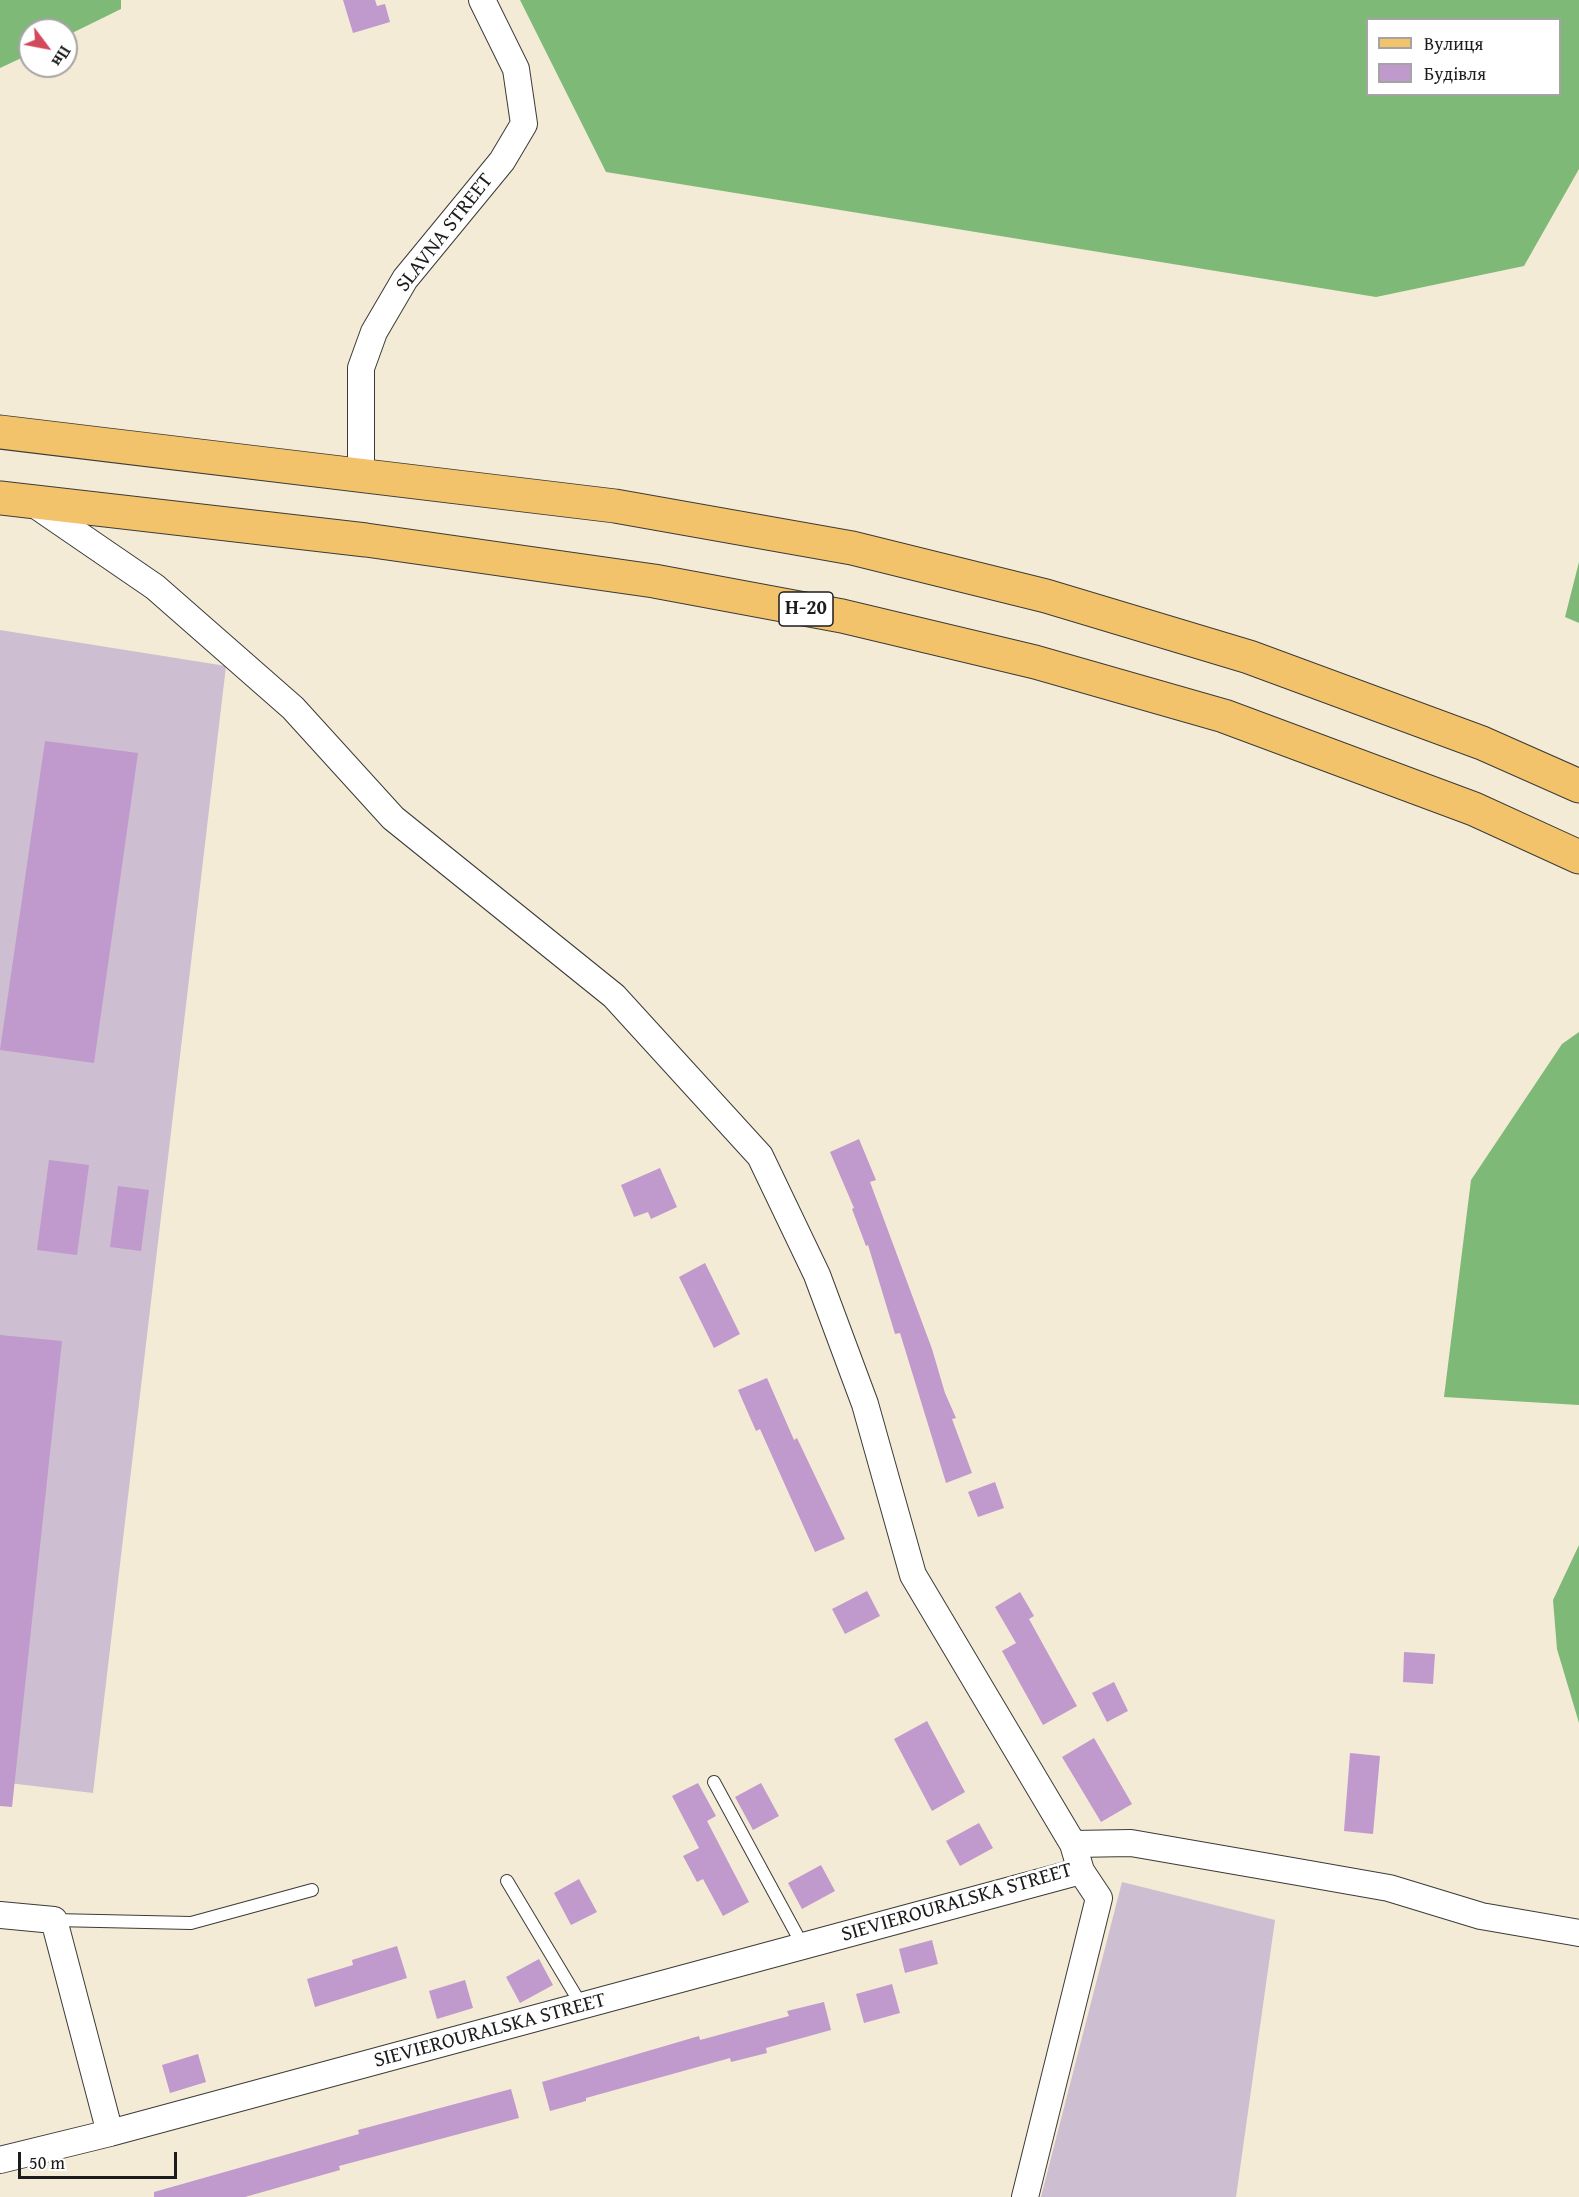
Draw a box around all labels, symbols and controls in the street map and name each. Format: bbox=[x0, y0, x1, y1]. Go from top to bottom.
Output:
north arrow bbox=[18, 18, 78, 78]
legend bbox=[1366, 18, 1561, 96]
text: Вулиця bbox=[1424, 30, 1483, 57]
text: Пн bbox=[46, 41, 77, 72]
text: Будівля bbox=[1424, 60, 1486, 87]
street label: SLAVNA STREET bbox=[391, 169, 499, 297]
road number: Н-20 bbox=[779, 592, 833, 626]
street label: SIEVIEROURALSKA STREET bbox=[839, 1858, 1075, 1948]
street label: SIEVIEROURALSKA STREET bbox=[371, 1988, 609, 2074]
scale bar bbox=[21, 2140, 180, 2178]
text: 50 m bbox=[29, 2149, 65, 2176]

